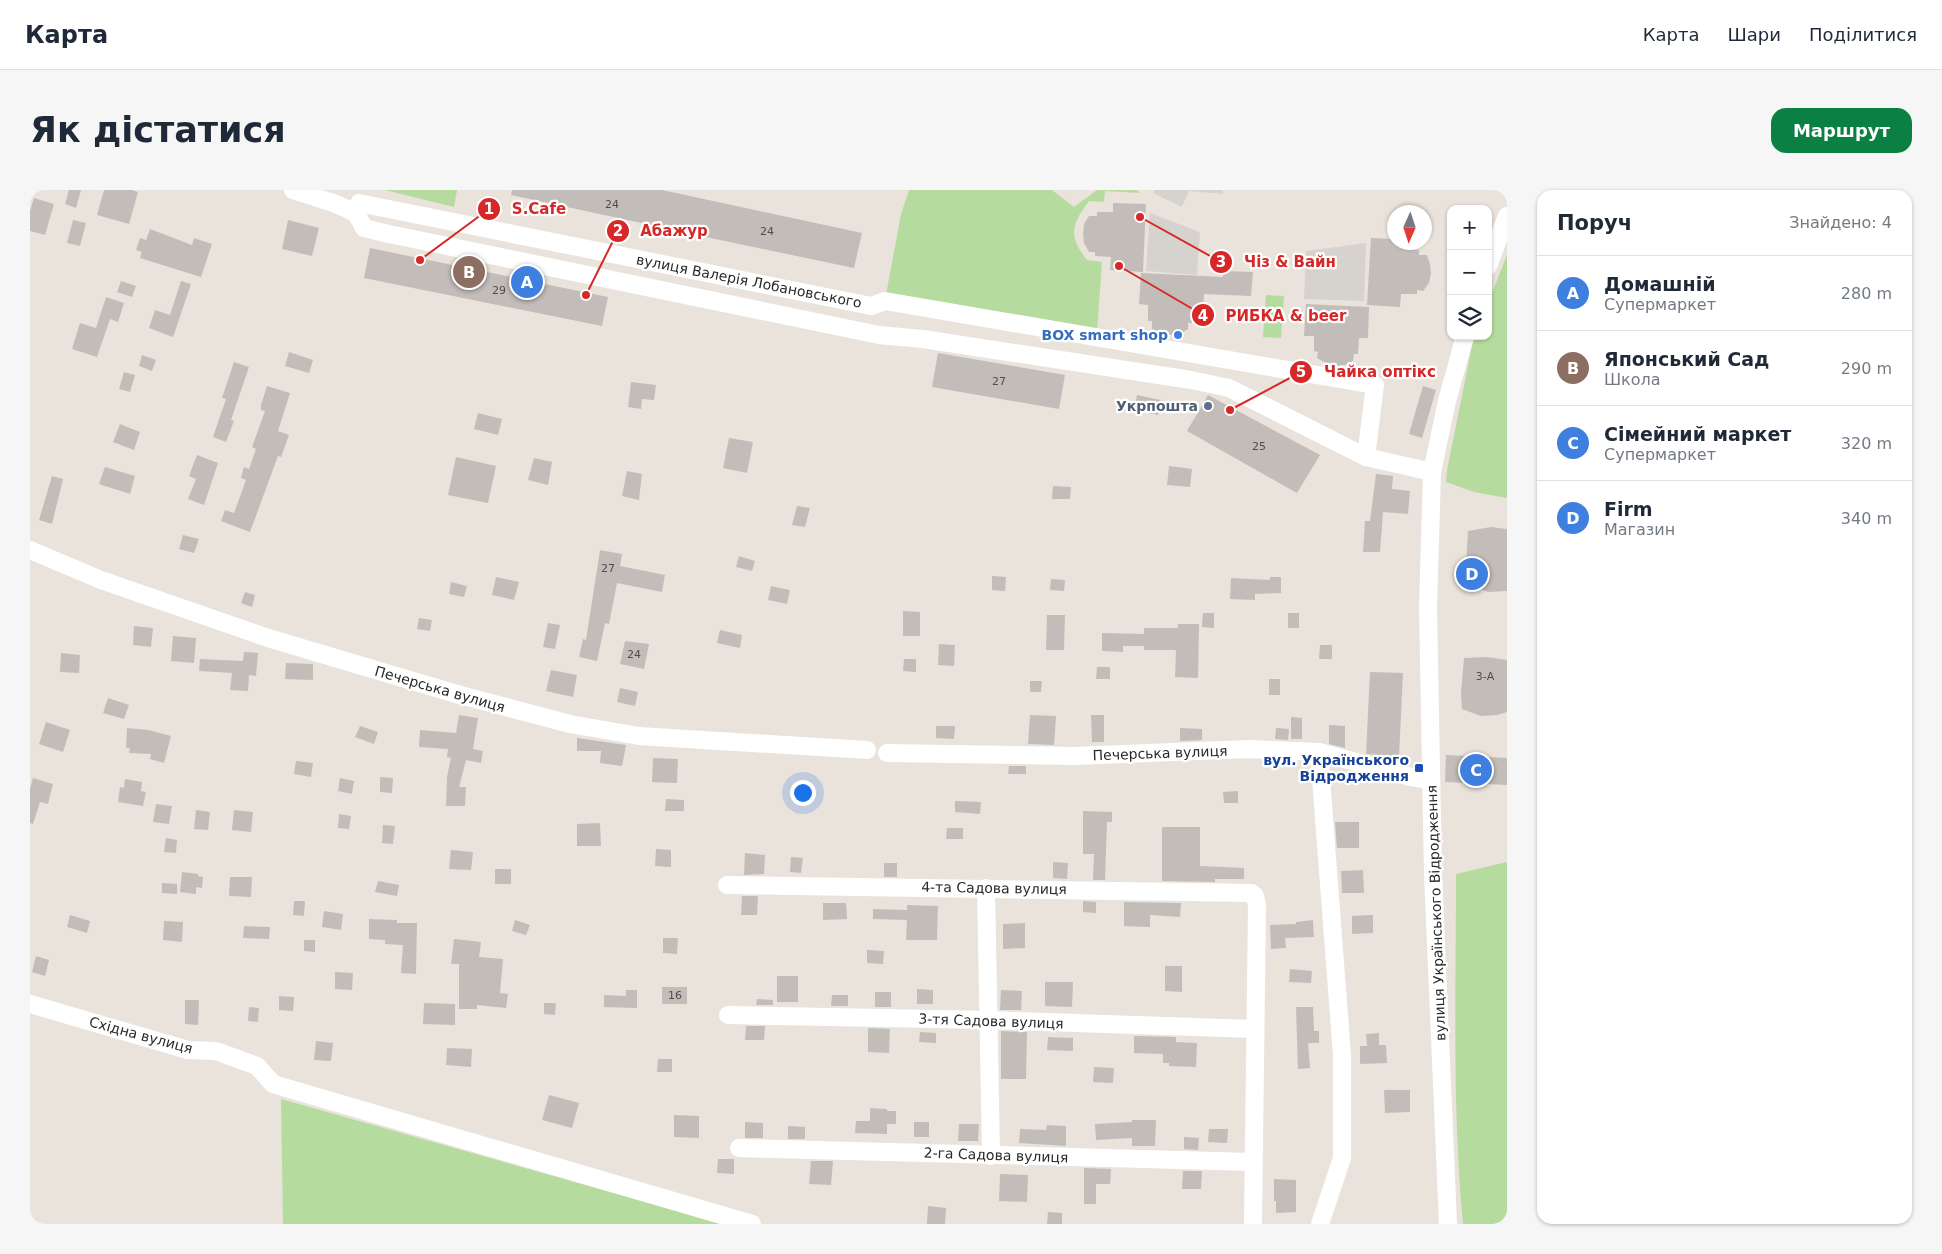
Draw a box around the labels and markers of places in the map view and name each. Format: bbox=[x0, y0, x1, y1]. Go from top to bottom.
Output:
callout: S.Cafe bbox=[477, 194, 576, 224]
callout: Абажур bbox=[605, 216, 718, 246]
callout: Чіз & Вайн bbox=[1209, 247, 1346, 277]
pin: B bbox=[453, 253, 485, 291]
pin: A bbox=[511, 263, 543, 301]
callout: РИБКА & beer bbox=[1191, 300, 1357, 330]
place label: BOX smart shop bbox=[1041, 327, 1168, 343]
marker: BOX smart shop bbox=[1172, 329, 1184, 341]
callout: Чайка оптікс bbox=[1289, 357, 1446, 387]
place label: Укрпошта bbox=[1116, 398, 1198, 414]
marker: Укрпошта bbox=[1202, 400, 1214, 412]
pin: D bbox=[1456, 555, 1488, 593]
pin: C bbox=[1460, 751, 1492, 789]
place label: вул. Українського Відродження bbox=[1263, 752, 1409, 784]
marker: вул. Українського Відродження bbox=[1413, 762, 1425, 774]

